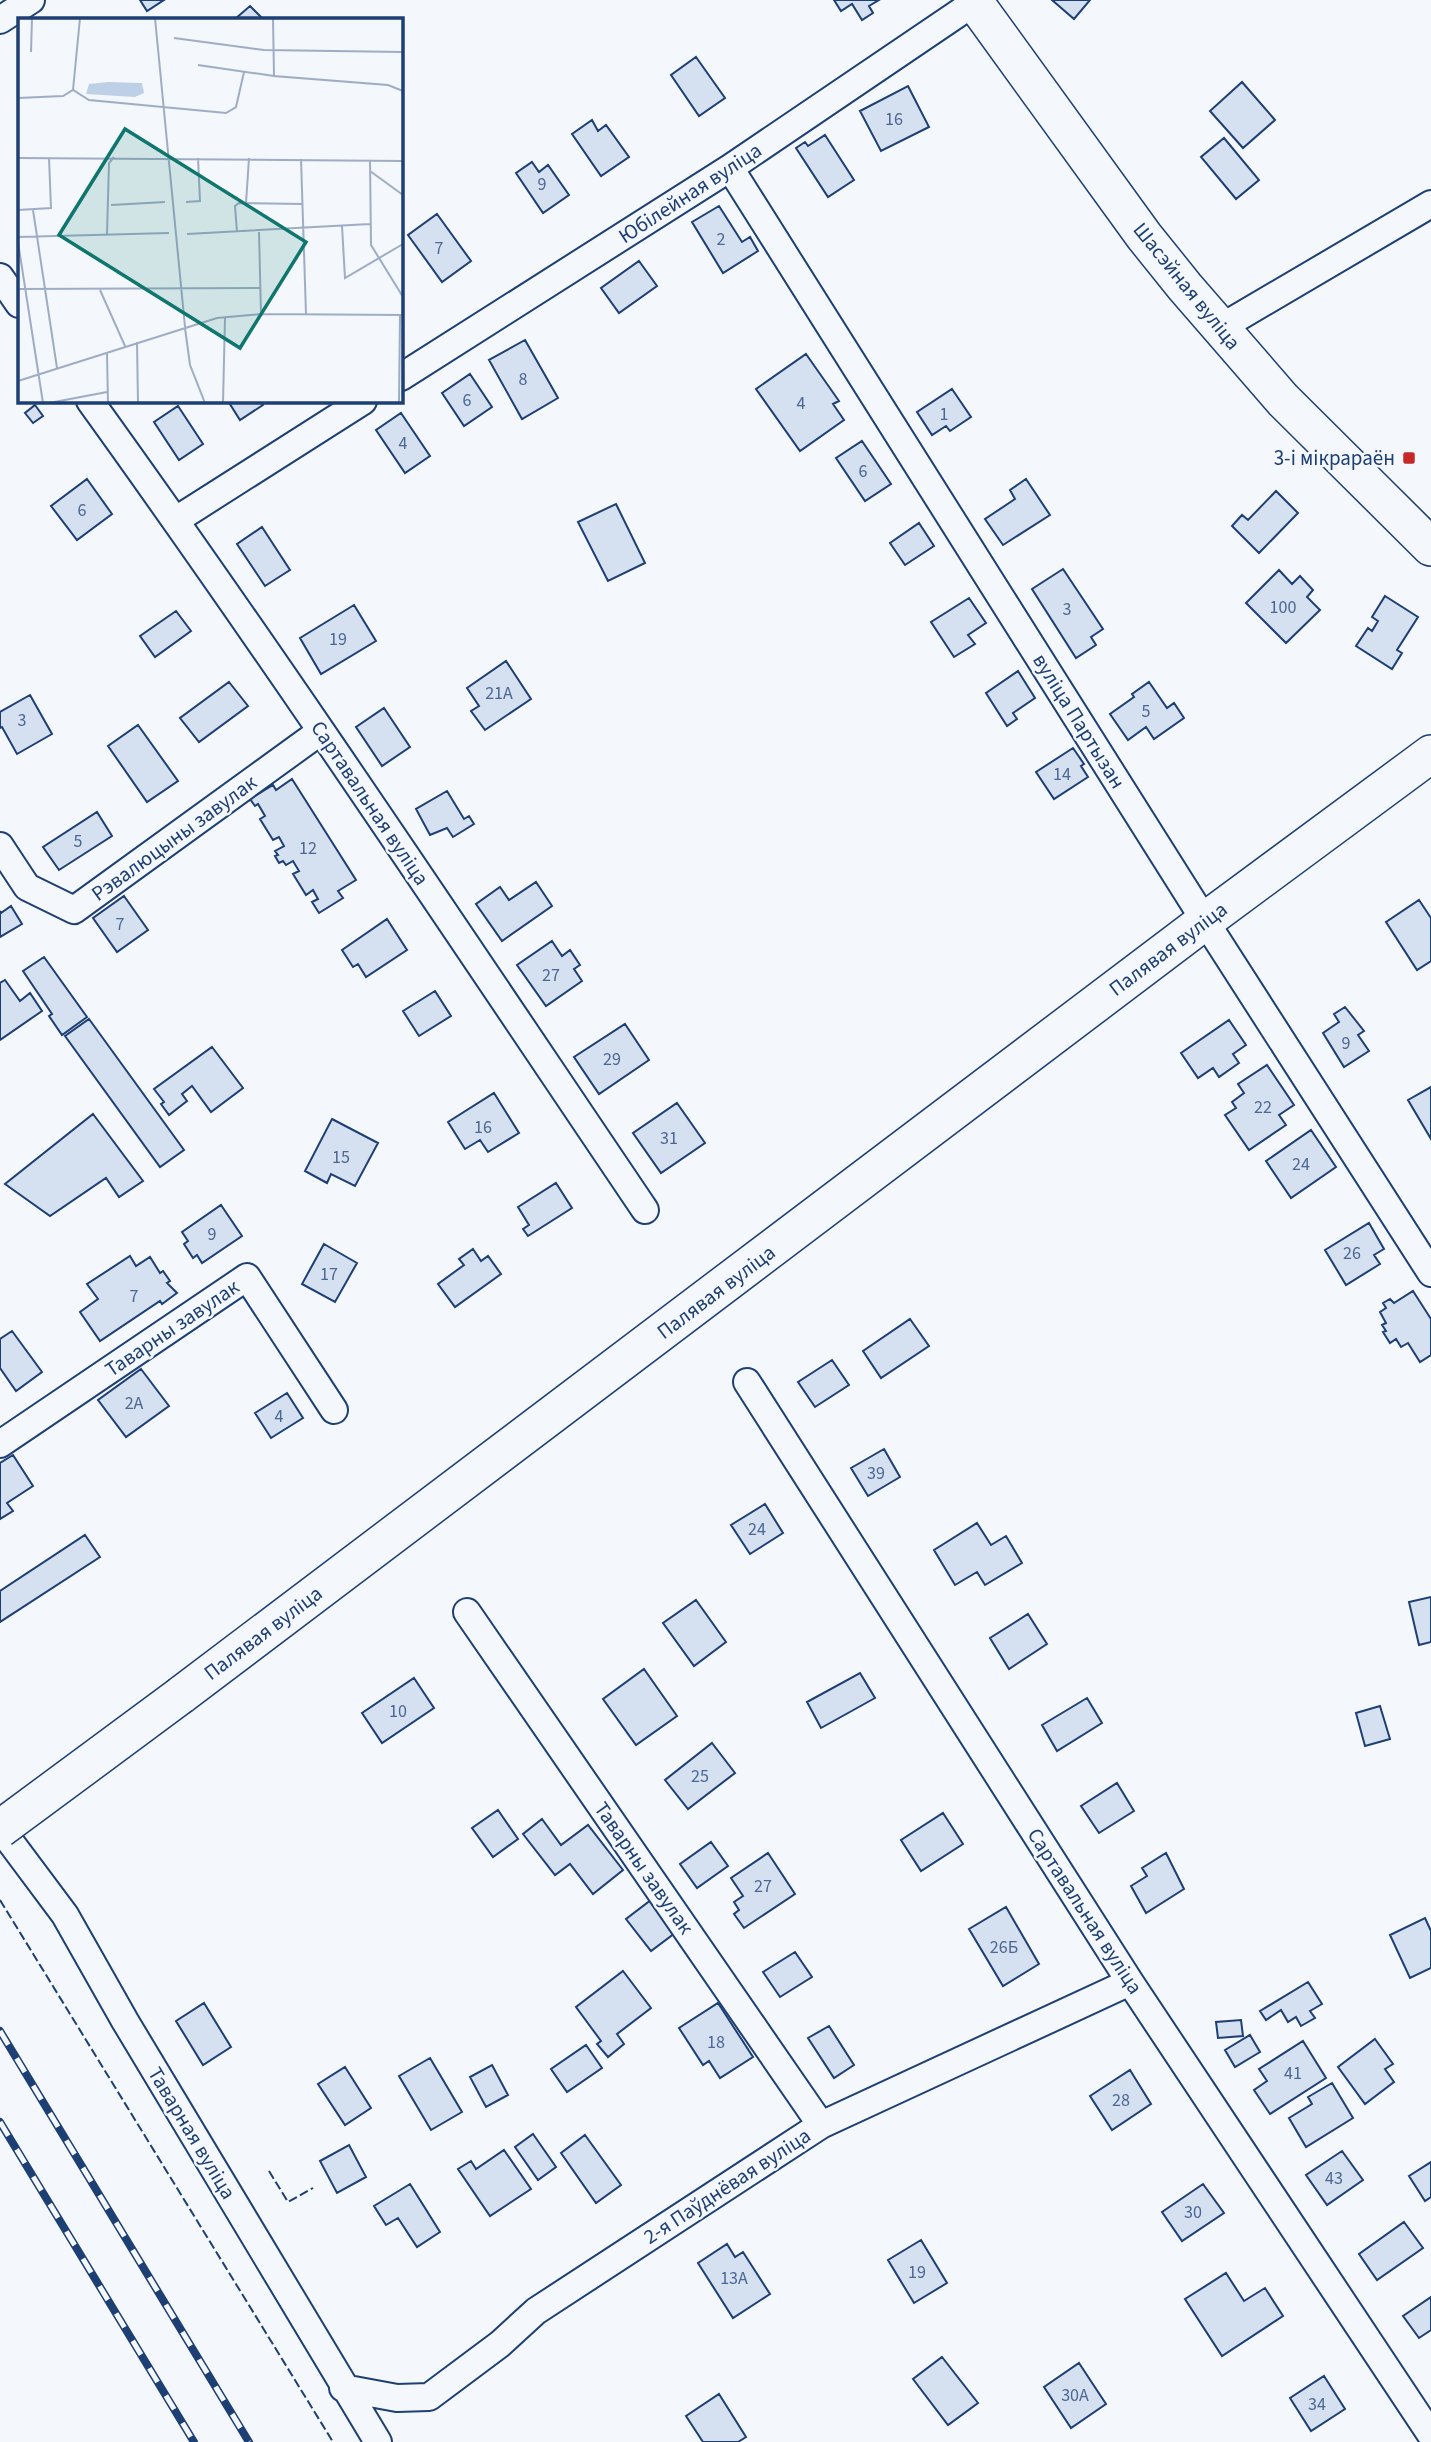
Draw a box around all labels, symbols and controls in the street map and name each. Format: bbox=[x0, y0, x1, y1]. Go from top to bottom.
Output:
inset map bbox=[18, 18, 402, 402]
house number: 16 bbox=[885, 107, 903, 132]
street label: Юбілейная вуліца bbox=[612, 135, 768, 251]
house number: 9 bbox=[538, 172, 547, 197]
street label: Шасэйная вуліца bbox=[1126, 216, 1248, 356]
house number: 2 bbox=[717, 227, 726, 252]
house number: 7 bbox=[435, 236, 444, 261]
house number: 8 bbox=[519, 367, 528, 392]
house number: 6 bbox=[463, 388, 472, 413]
house number: 4 bbox=[797, 391, 806, 416]
house number: 1 bbox=[940, 402, 948, 427]
house number: 4 bbox=[399, 431, 408, 456]
place label: 3-і мікрараён bbox=[1274, 443, 1395, 473]
marker: 3-і мікрараён bbox=[1401, 450, 1417, 466]
house number: 6 bbox=[859, 459, 868, 484]
house number: 6 bbox=[78, 498, 87, 523]
house number: 100 bbox=[1270, 595, 1296, 620]
house number: 3 bbox=[1063, 597, 1072, 622]
house number: 19 bbox=[329, 627, 347, 652]
street label: вуліца Партызан bbox=[1025, 648, 1133, 794]
house number: 21А bbox=[485, 681, 513, 706]
house number: 5 bbox=[1142, 699, 1151, 724]
house number: 3 bbox=[18, 708, 27, 733]
street label: Сартавальная вуліца bbox=[304, 715, 436, 891]
house number: 14 bbox=[1053, 762, 1071, 787]
street label: Рэвалюцыны завулак bbox=[85, 767, 263, 908]
house number: 5 bbox=[74, 829, 83, 854]
house number: 12 bbox=[299, 836, 317, 861]
street label: Палявая вуліца bbox=[1103, 894, 1233, 1004]
house number: 7 bbox=[116, 912, 125, 937]
house number: 27 bbox=[542, 963, 560, 988]
house number: 9 bbox=[1342, 1031, 1351, 1056]
house number: 29 bbox=[603, 1047, 621, 1072]
house number: 22 bbox=[1254, 1095, 1272, 1120]
house number: 16 bbox=[474, 1115, 492, 1140]
house number: 31 bbox=[660, 1126, 678, 1151]
house number: 15 bbox=[332, 1145, 350, 1170]
house number: 24 bbox=[1292, 1152, 1310, 1177]
house number: 9 bbox=[208, 1222, 217, 1247]
street label: Палявая вуліца bbox=[651, 1237, 781, 1347]
house number: 26 bbox=[1343, 1241, 1361, 1266]
house number: 17 bbox=[320, 1262, 338, 1287]
street label: Таварны завулак bbox=[99, 1272, 246, 1384]
house number: 7 bbox=[130, 1284, 139, 1309]
house number: 2А bbox=[125, 1391, 144, 1416]
house number: 4 bbox=[275, 1404, 284, 1429]
house number: 39 bbox=[867, 1461, 885, 1486]
house number: 24 bbox=[748, 1517, 766, 1542]
street label: Палявая вуліца bbox=[198, 1578, 328, 1688]
house number: 10 bbox=[389, 1699, 407, 1724]
house number: 25 bbox=[691, 1764, 709, 1789]
street label: Таварны завулак bbox=[587, 1796, 701, 1941]
street label: Сартавальная вуліца bbox=[1020, 1822, 1150, 2000]
house number: 27 bbox=[754, 1874, 772, 1899]
house number: 26Б bbox=[990, 1935, 1018, 1960]
house number: 18 bbox=[707, 2030, 725, 2055]
street label: Таварная вуліца bbox=[141, 2061, 243, 2205]
house number: 41 bbox=[1284, 2061, 1302, 2086]
house number: 28 bbox=[1112, 2088, 1130, 2113]
street label: 2-я Паўднёвая вуліца bbox=[637, 2121, 817, 2251]
house number: 43 bbox=[1325, 2166, 1343, 2191]
house number: 30 bbox=[1184, 2200, 1202, 2225]
house number: 19 bbox=[908, 2260, 926, 2285]
house number: 13А bbox=[720, 2266, 748, 2291]
house number: 30А bbox=[1061, 2383, 1089, 2408]
house number: 34 bbox=[1308, 2392, 1326, 2417]

